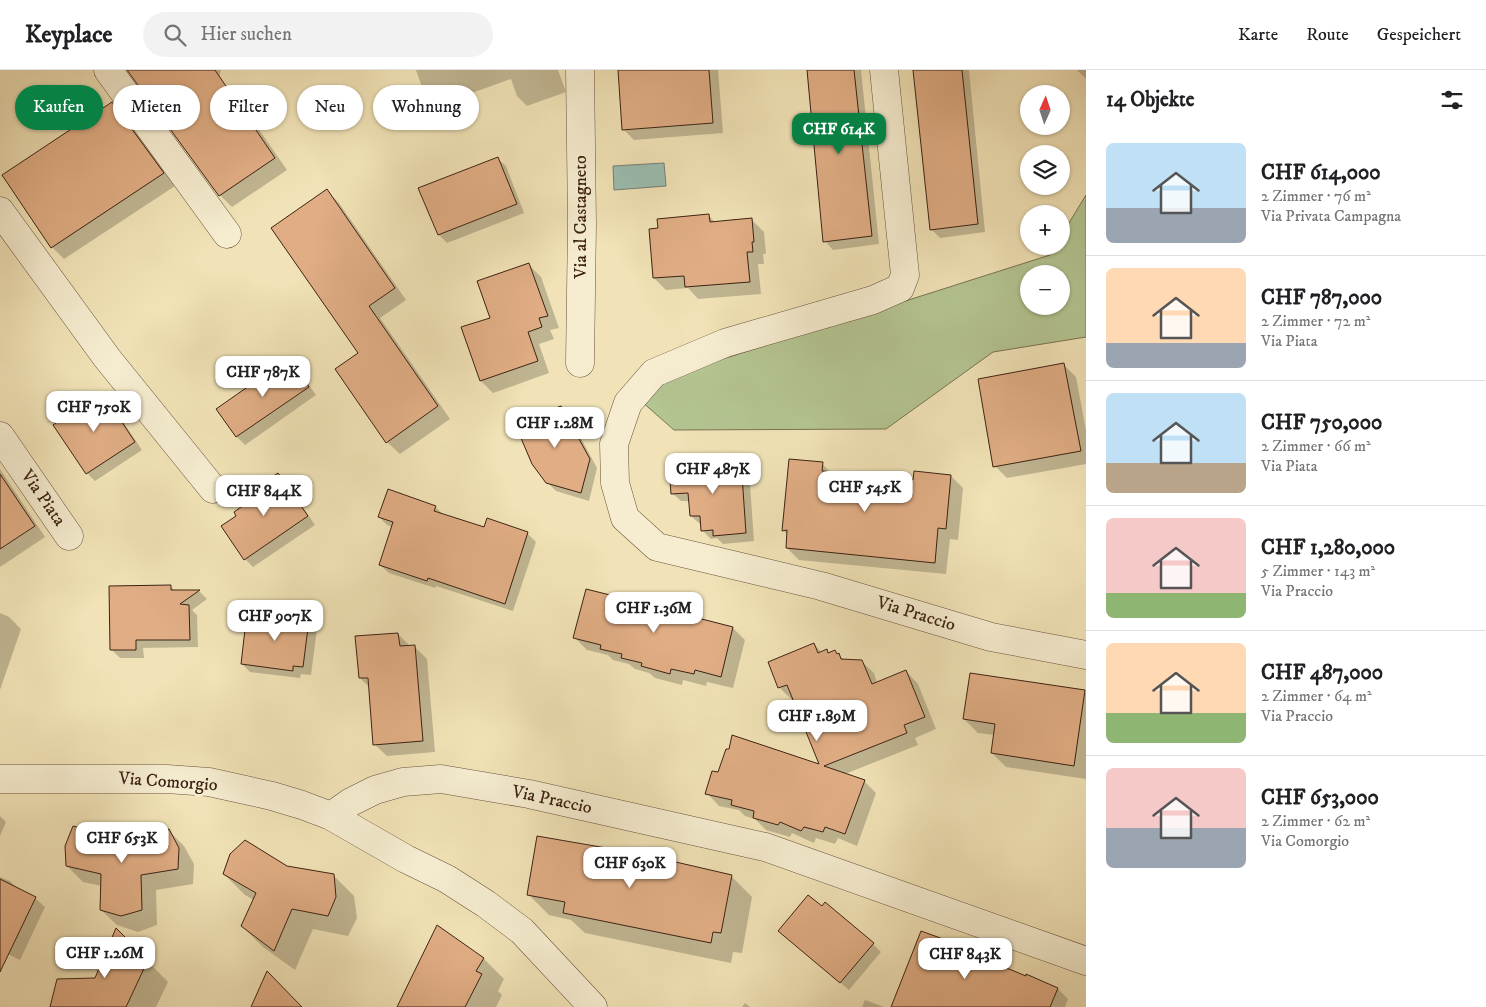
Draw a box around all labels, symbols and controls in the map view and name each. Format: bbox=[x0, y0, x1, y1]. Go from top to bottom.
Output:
search box bbox=[143, 12, 493, 57]
text: Keyplace bbox=[25, 20, 113, 50]
icon: search bbox=[161, 21, 189, 49]
text: Hier suchen bbox=[201, 23, 292, 46]
text: Karte bbox=[1238, 24, 1278, 46]
text: Route bbox=[1306, 24, 1349, 46]
text: Gespeichert bbox=[1377, 24, 1461, 46]
chip: Kaufen bbox=[15, 85, 103, 130]
chip: Mieten bbox=[113, 85, 200, 130]
chip: Filter bbox=[210, 85, 287, 130]
chip: Neu bbox=[297, 85, 363, 130]
chip: Wohnung bbox=[373, 85, 479, 130]
north arrow bbox=[1020, 85, 1070, 135]
map controls bbox=[1020, 85, 1070, 315]
icon: filters bbox=[1438, 86, 1466, 114]
text: 14 Objekte bbox=[1106, 87, 1195, 113]
pin: CHF 614K bbox=[787, 112, 891, 155]
text: CHF 614K bbox=[803, 119, 875, 139]
button: layers bbox=[1020, 145, 1070, 195]
street label: Via al Castagneto bbox=[570, 155, 592, 280]
text: CHF 614,000 bbox=[1261, 160, 1381, 186]
icon: home bbox=[1146, 163, 1206, 223]
text: 2 Zimmer · 76 m² bbox=[1261, 186, 1371, 206]
button: + bbox=[1020, 205, 1070, 255]
text: Via Privata Campagna bbox=[1261, 206, 1401, 226]
button: − bbox=[1020, 265, 1070, 315]
text: CHF 787,000 bbox=[1261, 285, 1382, 311]
icon: home bbox=[1146, 288, 1206, 348]
text: 2 Zimmer · 72 m² bbox=[1261, 311, 1370, 331]
text: Via Piata bbox=[1261, 331, 1318, 351]
pin: CHF 787K bbox=[211, 356, 315, 398]
text: CHF 787K bbox=[226, 362, 300, 382]
pin: CHF 750K bbox=[42, 390, 146, 433]
text: CHF 750K bbox=[57, 397, 131, 417]
pin: CHF 1.28M bbox=[498, 406, 612, 449]
text: CHF 750,000 bbox=[1261, 410, 1382, 436]
text: CHF 1.28M bbox=[516, 413, 594, 433]
icon: home bbox=[1146, 413, 1206, 473]
text: 2 Zimmer · 66 m² bbox=[1261, 436, 1371, 456]
pin: CHF 487K bbox=[661, 452, 765, 495]
text: Via Piata bbox=[1261, 456, 1318, 476]
text: CHF 487K bbox=[676, 459, 750, 479]
street label: Via Piata bbox=[15, 465, 70, 531]
pin: CHF 545K bbox=[813, 470, 917, 513]
pin: CHF 844K bbox=[212, 474, 316, 517]
text: CHF 545K bbox=[829, 477, 901, 497]
text: CHF 844K bbox=[227, 481, 301, 501]
text: CHF 1,280,000 bbox=[1261, 535, 1395, 561]
icon: home bbox=[1146, 538, 1206, 598]
text: 5 Zimmer · 143 m² bbox=[1261, 561, 1375, 581]
text: Via Praccio bbox=[1261, 581, 1333, 601]
street label: Via Praccio bbox=[873, 591, 958, 636]
pin: CHF 1.36M bbox=[597, 592, 711, 634]
text: CHF 1.36M bbox=[616, 598, 692, 618]
pin: CHF 907K bbox=[223, 600, 327, 642]
text: CHF 907K bbox=[238, 606, 312, 626]
text: CHF 487,000 bbox=[1261, 660, 1383, 686]
icon: home bbox=[1146, 663, 1206, 723]
text: 2 Zimmer · 64 m² bbox=[1261, 686, 1372, 706]
pin: CHF 1.89M bbox=[760, 700, 874, 742]
text: CHF 1.89M bbox=[778, 706, 856, 726]
text: Via Praccio bbox=[1261, 706, 1333, 726]
street label: Via Comorgio bbox=[117, 767, 218, 796]
street label: Via Praccio bbox=[509, 781, 594, 819]
text: CHF 653,000 bbox=[1261, 785, 1379, 811]
icon: home bbox=[1146, 788, 1206, 848]
text: 2 Zimmer · 62 m² bbox=[1261, 811, 1370, 831]
pin: CHF 653K bbox=[70, 822, 174, 864]
text: CHF 653K bbox=[87, 828, 157, 848]
text: Via Comorgio bbox=[1261, 831, 1349, 851]
pin: CHF 630K bbox=[578, 846, 682, 889]
text: CHF 630K bbox=[594, 853, 666, 873]
pin: CHF 1.26M bbox=[48, 936, 162, 979]
pin: CHF 843K bbox=[913, 938, 1017, 980]
text: CHF 1.26M bbox=[66, 943, 144, 963]
text: CHF 843K bbox=[929, 944, 1001, 964]

